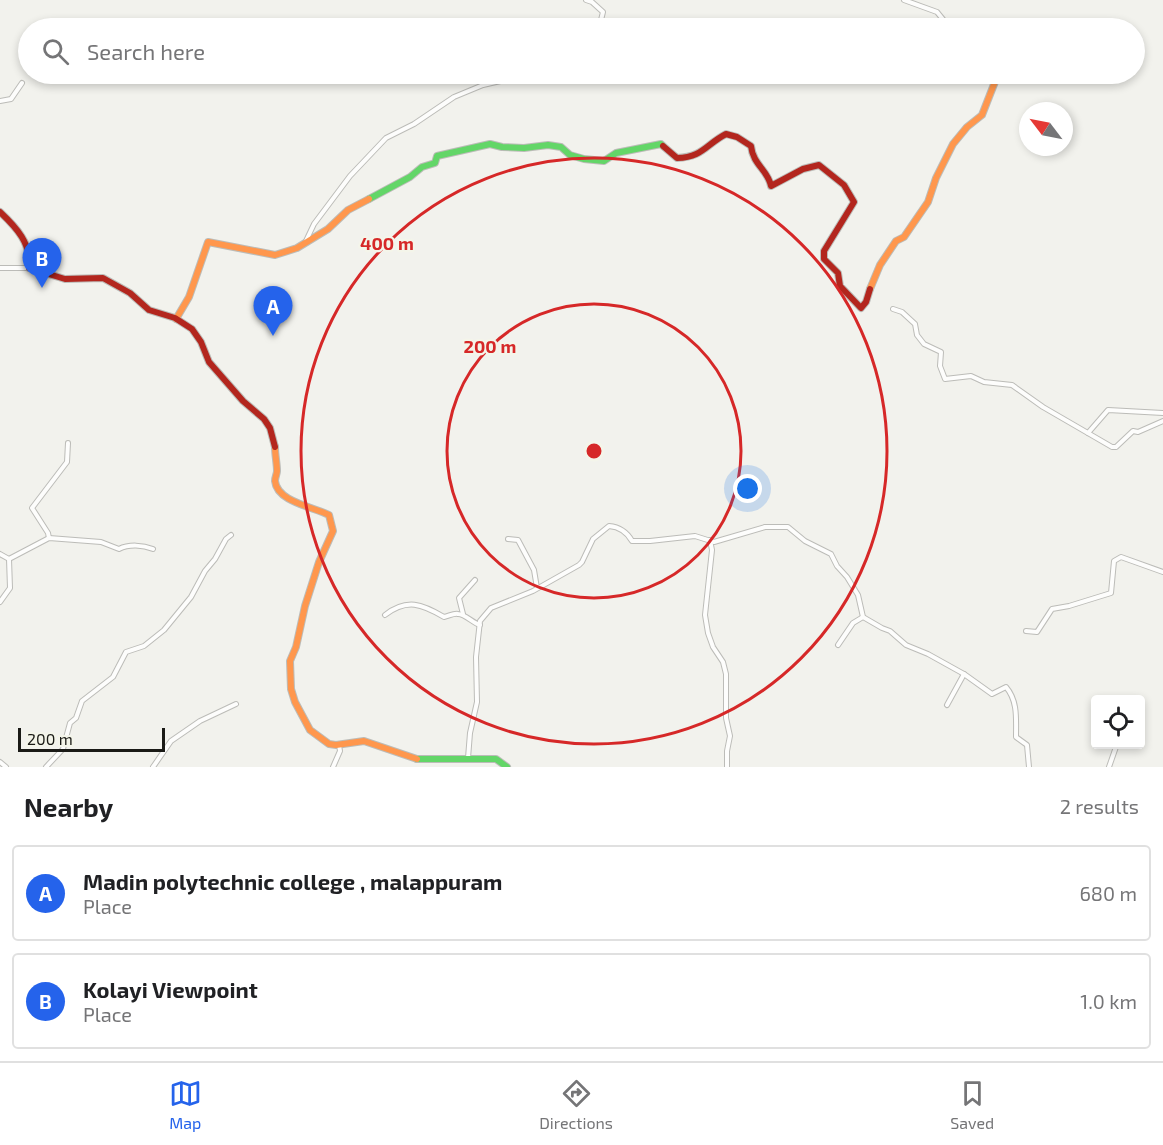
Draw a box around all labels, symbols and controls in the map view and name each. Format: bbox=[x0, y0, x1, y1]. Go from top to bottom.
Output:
search box bbox=[18, 18, 1145, 84]
icon: search bbox=[39, 35, 72, 68]
text: Search here bbox=[87, 38, 205, 64]
north arrow bbox=[1019, 102, 1073, 156]
text: 400 m bbox=[360, 232, 414, 254]
pin: B bbox=[22, 238, 62, 288]
pin: A bbox=[254, 286, 292, 336]
text: 200 m bbox=[464, 335, 516, 357]
centre of rings bbox=[584, 441, 604, 461]
your location bbox=[733, 474, 762, 503]
map controls bbox=[1091, 695, 1145, 749]
button: locate bbox=[1091, 695, 1145, 749]
scale bar bbox=[18, 725, 165, 752]
text: 200 m bbox=[27, 729, 73, 748]
text: Nearby bbox=[24, 791, 113, 822]
text: 2 results bbox=[1060, 794, 1139, 818]
text: Madin polytechnic college , malappuram bbox=[83, 868, 502, 894]
text: A bbox=[39, 881, 52, 905]
text: 680 m bbox=[1079, 881, 1137, 905]
text: Place bbox=[83, 894, 132, 918]
text: Kolayi Viewpoint bbox=[83, 976, 258, 1002]
text: B bbox=[39, 989, 52, 1013]
text: 1.0 km bbox=[1080, 989, 1137, 1013]
text: Place bbox=[83, 1002, 132, 1026]
tab: Map bbox=[169, 1077, 202, 1132]
tab: Directions bbox=[539, 1077, 613, 1132]
tab: Saved bbox=[950, 1077, 994, 1132]

